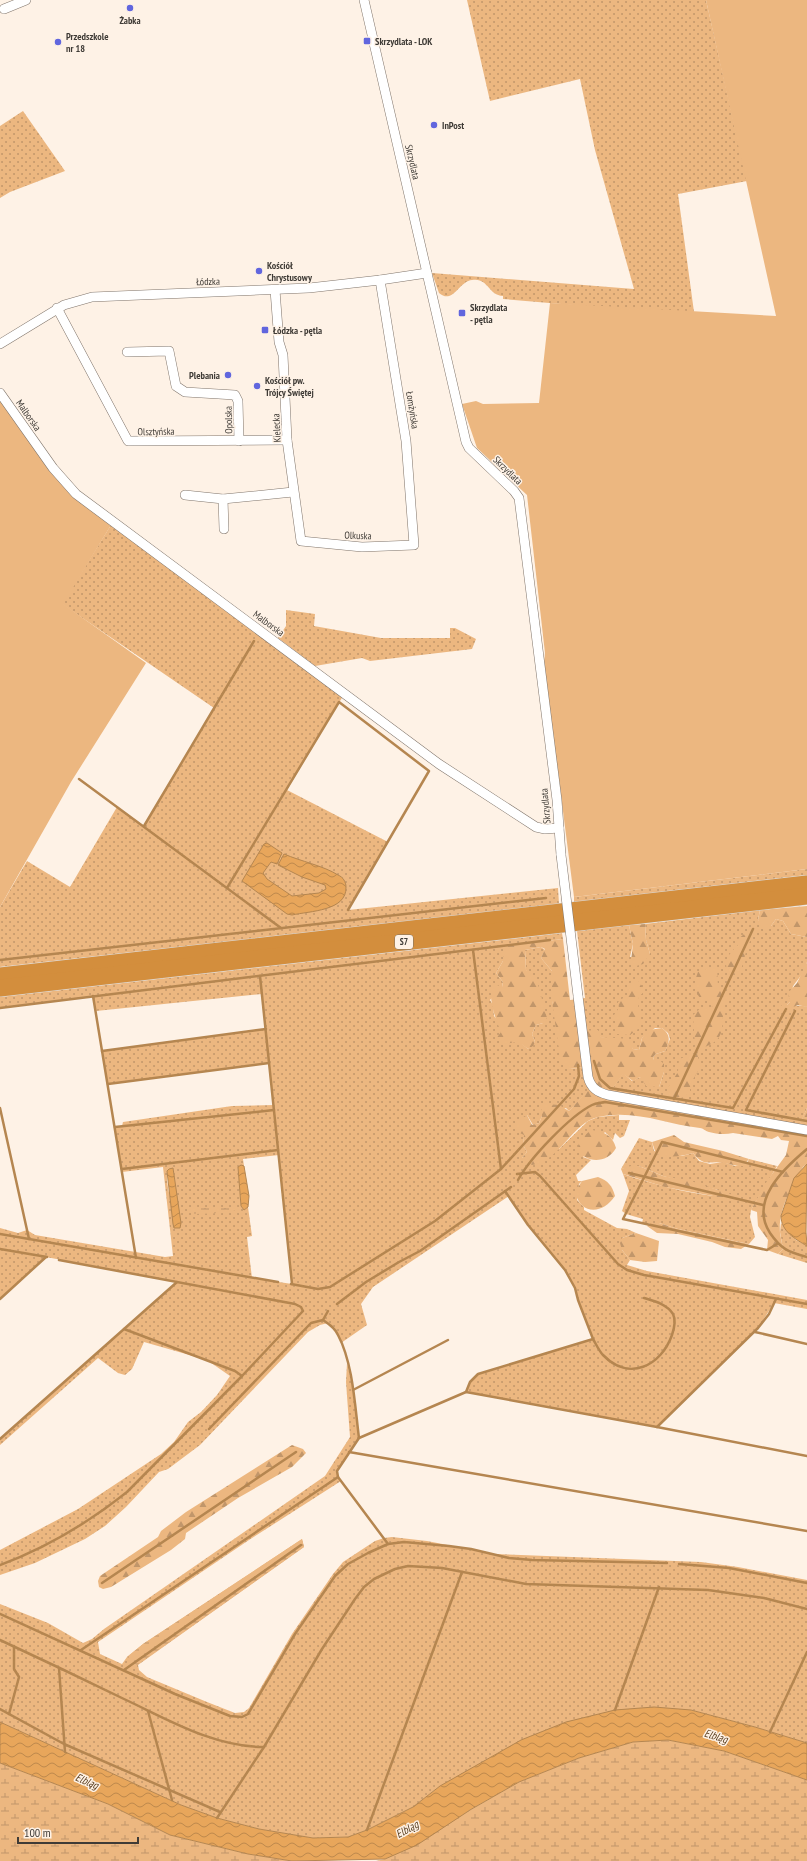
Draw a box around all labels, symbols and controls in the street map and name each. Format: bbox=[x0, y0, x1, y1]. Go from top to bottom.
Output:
marker: Żabka bbox=[125, 3, 135, 13]
place label: Żabka bbox=[119, 14, 141, 27]
place label: Przedszkole nr 18 bbox=[66, 30, 108, 55]
place label: Skrzydlata - LOK bbox=[375, 35, 433, 48]
marker: Skrzydlata - LOK bbox=[362, 36, 372, 46]
marker: Przedszkole nr 18 bbox=[53, 37, 63, 47]
place label: InPost bbox=[442, 119, 464, 132]
marker: InPost bbox=[429, 120, 439, 130]
street label: Skrzydlata bbox=[402, 143, 423, 181]
place label: Kościół Chrystusowy bbox=[267, 259, 313, 284]
marker: Kościół Chrystusowy bbox=[254, 266, 264, 276]
street label: Łódzka bbox=[196, 275, 220, 288]
place label: Skrzydlata - pętla bbox=[470, 301, 507, 326]
marker: Skrzydlata - pętla bbox=[457, 308, 467, 318]
place label: Łódzka - pętla bbox=[273, 324, 322, 337]
marker: Łódzka - pętla bbox=[260, 325, 270, 335]
place label: Plebania bbox=[189, 369, 220, 382]
marker: Plebania bbox=[223, 370, 233, 380]
place label: Kościół pw. Trójcy Świętej bbox=[265, 374, 314, 399]
marker: Kościół pw. Trójcy Świętej bbox=[252, 381, 262, 391]
street label: Łomżyńska bbox=[403, 391, 422, 430]
street label: Malborska bbox=[13, 397, 44, 434]
street label: Opolska bbox=[222, 406, 235, 434]
street label: Kielecka bbox=[269, 413, 284, 443]
street label: Olsztyńska bbox=[137, 425, 175, 438]
street label: Skrzydlata bbox=[490, 453, 525, 487]
street label: Olkuska bbox=[344, 529, 372, 542]
street label: Malborska bbox=[251, 608, 287, 639]
street label: Skrzydlata bbox=[537, 788, 554, 824]
road number: S7 bbox=[395, 935, 413, 949]
water label: Elbląg bbox=[703, 1726, 731, 1747]
water label: Elbląg bbox=[73, 1770, 102, 1793]
water label: Elbląg bbox=[393, 1817, 422, 1841]
scale bar bbox=[18, 1819, 138, 1845]
text: 100 m bbox=[24, 1825, 51, 1840]

